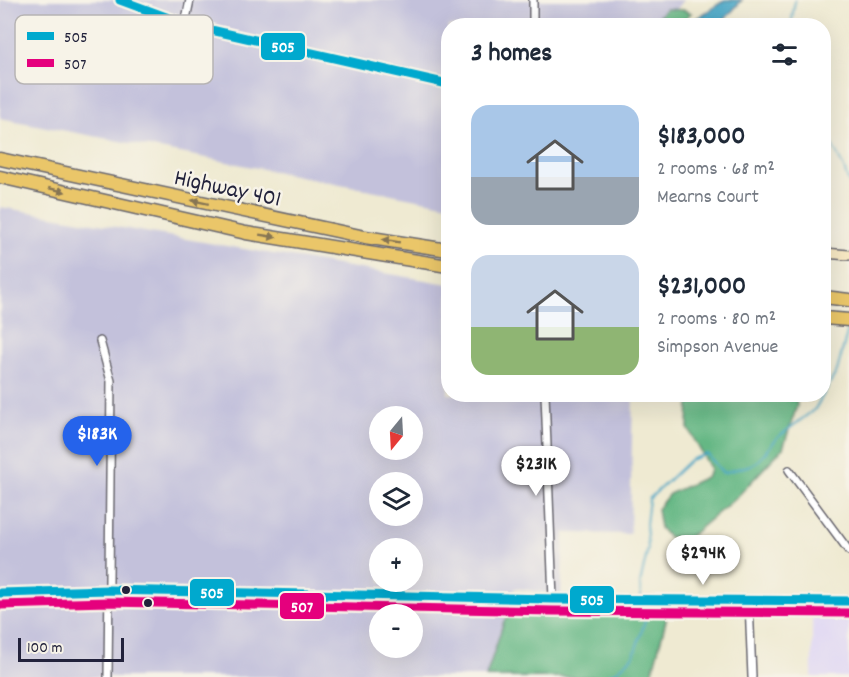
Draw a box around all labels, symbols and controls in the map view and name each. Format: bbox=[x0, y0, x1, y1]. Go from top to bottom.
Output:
legend bbox=[15, 15, 213, 84]
text: 505 bbox=[64, 27, 88, 50]
line badge: 505 bbox=[260, 32, 306, 61]
text: 3 homes bbox=[471, 36, 552, 73]
text: 505 bbox=[271, 37, 295, 60]
icon: filters bbox=[768, 38, 801, 71]
text: 507 bbox=[64, 54, 86, 77]
text: $183,000 bbox=[657, 119, 745, 156]
icon: home bbox=[519, 129, 591, 201]
text: 2 rooms · 68 m² bbox=[657, 156, 775, 184]
street label: Highway 401 bbox=[171, 162, 284, 218]
text: Mearns Court bbox=[657, 184, 759, 212]
one-way arrow bbox=[48, 186, 67, 195]
one-way arrow bbox=[190, 197, 209, 206]
one-way arrow bbox=[259, 232, 278, 241]
one-way arrow bbox=[381, 237, 400, 246]
text: $231,000 bbox=[657, 269, 746, 306]
icon: home bbox=[519, 279, 591, 351]
text: 2 rooms · 80 m² bbox=[657, 306, 776, 334]
text: Simpson Avenue bbox=[657, 334, 778, 362]
north arrow bbox=[369, 406, 423, 460]
map controls bbox=[369, 406, 423, 658]
pin: $183K bbox=[55, 416, 139, 467]
text: $183K bbox=[77, 421, 117, 449]
pin: $231K bbox=[494, 446, 578, 497]
text: $231K bbox=[515, 451, 557, 479]
button: layers bbox=[369, 472, 423, 526]
pin: $294K bbox=[661, 535, 745, 586]
button: + bbox=[369, 538, 423, 592]
text: $294K bbox=[680, 540, 726, 568]
line badge: 505 bbox=[189, 578, 235, 607]
text: 505 bbox=[200, 583, 224, 606]
unlabelled marker bbox=[120, 584, 132, 596]
line badge: 505 bbox=[569, 585, 615, 614]
text: 505 bbox=[580, 590, 604, 613]
line badge: 507 bbox=[279, 592, 325, 620]
unlabelled marker bbox=[142, 597, 154, 609]
text: 507 bbox=[291, 597, 313, 620]
button: − bbox=[369, 604, 423, 658]
scale bar bbox=[18, 635, 124, 662]
text: 100 m bbox=[27, 637, 63, 660]

